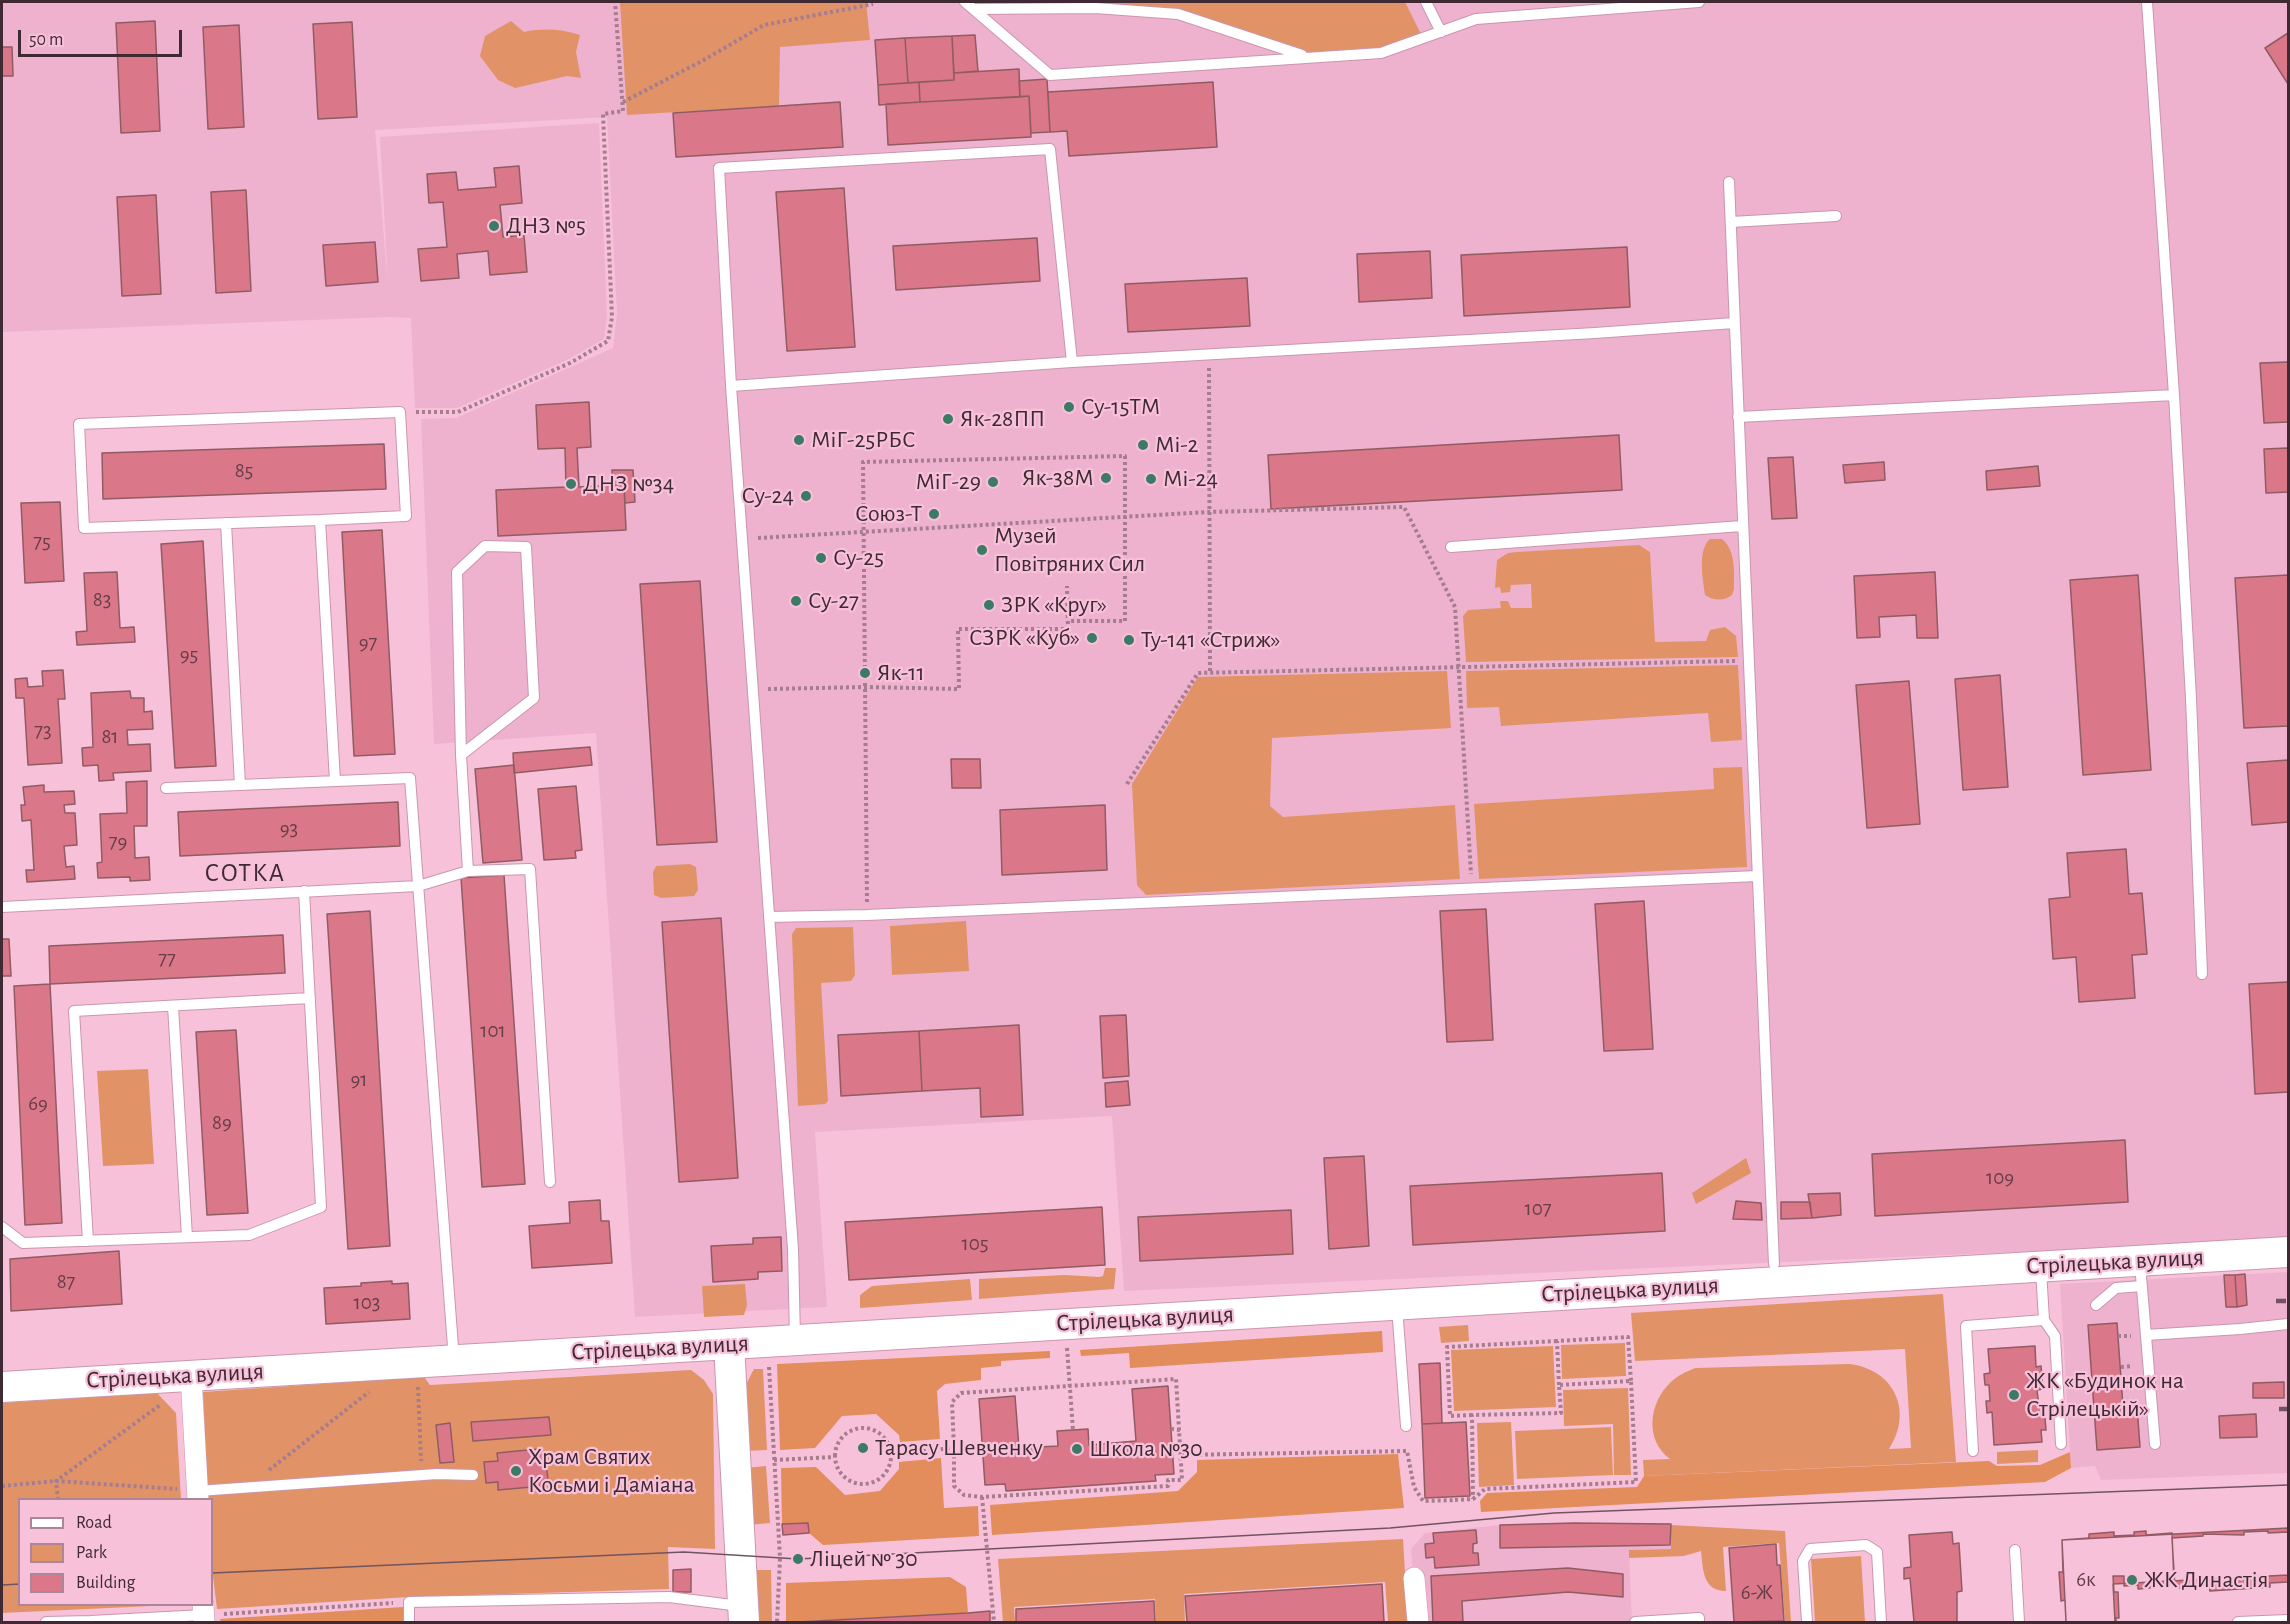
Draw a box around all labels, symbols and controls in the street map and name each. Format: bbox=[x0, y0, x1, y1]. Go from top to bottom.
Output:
scale bar bbox=[21, 18, 184, 56]
text: 50 m bbox=[29, 31, 63, 49]
place label: ДНЗ №5 bbox=[506, 212, 586, 240]
marker: ДНЗ №5 bbox=[487, 219, 501, 233]
place label: Су-15ТМ bbox=[1081, 393, 1160, 421]
marker: Су-15ТМ bbox=[1062, 400, 1076, 414]
place label: Як-28ПП bbox=[960, 405, 1045, 433]
marker: Як-28ПП bbox=[941, 412, 955, 426]
place label: МіГ-25РБС bbox=[811, 426, 915, 454]
place label: Мі-2 bbox=[1155, 431, 1199, 459]
marker: МіГ-25РБС bbox=[792, 433, 806, 447]
marker: Мі-2 bbox=[1136, 438, 1150, 452]
house number: 85 bbox=[235, 458, 253, 484]
place label: Як-38М bbox=[1022, 464, 1094, 492]
place label: Мі-24 bbox=[1163, 465, 1218, 493]
place label: МіГ-29 bbox=[915, 468, 981, 496]
place label: ДНЗ №34 bbox=[583, 470, 674, 498]
marker: Як-38М bbox=[1099, 471, 1113, 485]
marker: Мі-24 bbox=[1144, 472, 1158, 486]
marker: МіГ-29 bbox=[986, 475, 1000, 489]
marker: ДНЗ №34 bbox=[564, 477, 578, 491]
place label: Су-24 bbox=[741, 482, 794, 510]
marker: Су-24 bbox=[799, 489, 813, 503]
place label: Союз-Т bbox=[855, 500, 922, 528]
marker: Союз-Т bbox=[927, 507, 941, 521]
place label: Музей Повітряних Сил bbox=[994, 522, 1145, 578]
house number: 75 bbox=[33, 529, 51, 555]
marker: Музей Повітряних Сил bbox=[975, 543, 989, 557]
place label: Су-25 bbox=[833, 544, 884, 572]
marker: Су-25 bbox=[814, 551, 828, 565]
house number: 83 bbox=[93, 587, 111, 613]
place label: Су-27 bbox=[808, 587, 859, 615]
place label: ЗРК «Круг» bbox=[1001, 591, 1107, 619]
marker: Су-27 bbox=[789, 594, 803, 608]
marker: ЗРК «Круг» bbox=[982, 598, 996, 612]
place label: СЗРК «Куб» bbox=[969, 624, 1080, 652]
place label: Ту-141 «Стриж» bbox=[1141, 626, 1280, 654]
house number: 97 bbox=[359, 630, 377, 656]
marker: СЗРК «Куб» bbox=[1085, 631, 1099, 645]
marker: Ту-141 «Стриж» bbox=[1122, 633, 1136, 647]
house number: 95 bbox=[180, 642, 198, 668]
place label: Як-11 bbox=[877, 659, 925, 687]
marker: Як-11 bbox=[858, 666, 872, 680]
house number: 73 bbox=[34, 718, 52, 744]
house number: 81 bbox=[101, 724, 119, 750]
house number: 93 bbox=[280, 816, 298, 842]
house number: 79 bbox=[109, 829, 127, 855]
district label: СОТКА bbox=[204, 857, 286, 889]
house number: 77 bbox=[158, 946, 176, 972]
house number: 101 bbox=[480, 1018, 506, 1044]
house number: 91 bbox=[350, 1067, 368, 1093]
house number: 69 bbox=[28, 1091, 48, 1117]
house number: 89 bbox=[212, 1110, 232, 1136]
house number: 109 bbox=[1986, 1165, 2014, 1191]
house number: 107 bbox=[1524, 1196, 1552, 1222]
house number: 105 bbox=[961, 1231, 989, 1257]
street label: Стрілецька вулиця bbox=[2025, 1243, 2205, 1281]
house number: 87 bbox=[57, 1269, 75, 1295]
street label: Стрілецька вулиця bbox=[1540, 1271, 1720, 1309]
house number: 103 bbox=[354, 1290, 380, 1316]
street label: Стрілецька вулиця bbox=[1055, 1300, 1235, 1338]
street label: Стрілецька вулиця bbox=[570, 1329, 750, 1367]
street label: Стрілецька вулиця bbox=[85, 1357, 265, 1395]
place label: ЖК «Будинок на Стрілецькій» bbox=[2026, 1367, 2184, 1423]
marker: ЖК «Будинок на Стрілецькій» bbox=[2007, 1388, 2021, 1402]
place label: Тарасу Шевченку bbox=[875, 1434, 1043, 1462]
place label: Школа №30 bbox=[1089, 1435, 1203, 1463]
marker: Тарасу Шевченку bbox=[856, 1441, 870, 1455]
marker: Школа №30 bbox=[1070, 1442, 1084, 1456]
place label: Храм Святих Косьми і Даміана bbox=[528, 1443, 695, 1499]
marker: Храм Святих Косьми і Даміана bbox=[509, 1464, 523, 1478]
legend bbox=[18, 1498, 213, 1606]
text: Road bbox=[76, 1514, 112, 1532]
text: Park bbox=[76, 1544, 107, 1562]
place label: Ліцей № 30 bbox=[810, 1545, 918, 1573]
marker: Ліцей № 30 bbox=[791, 1552, 805, 1566]
place label: ЖК Династія bbox=[2144, 1566, 2268, 1594]
house number: 6к bbox=[2076, 1567, 2096, 1593]
marker: ЖК Династія bbox=[2125, 1573, 2139, 1587]
text: Building bbox=[76, 1574, 135, 1592]
house number: 6-Ж bbox=[1741, 1580, 1773, 1606]

